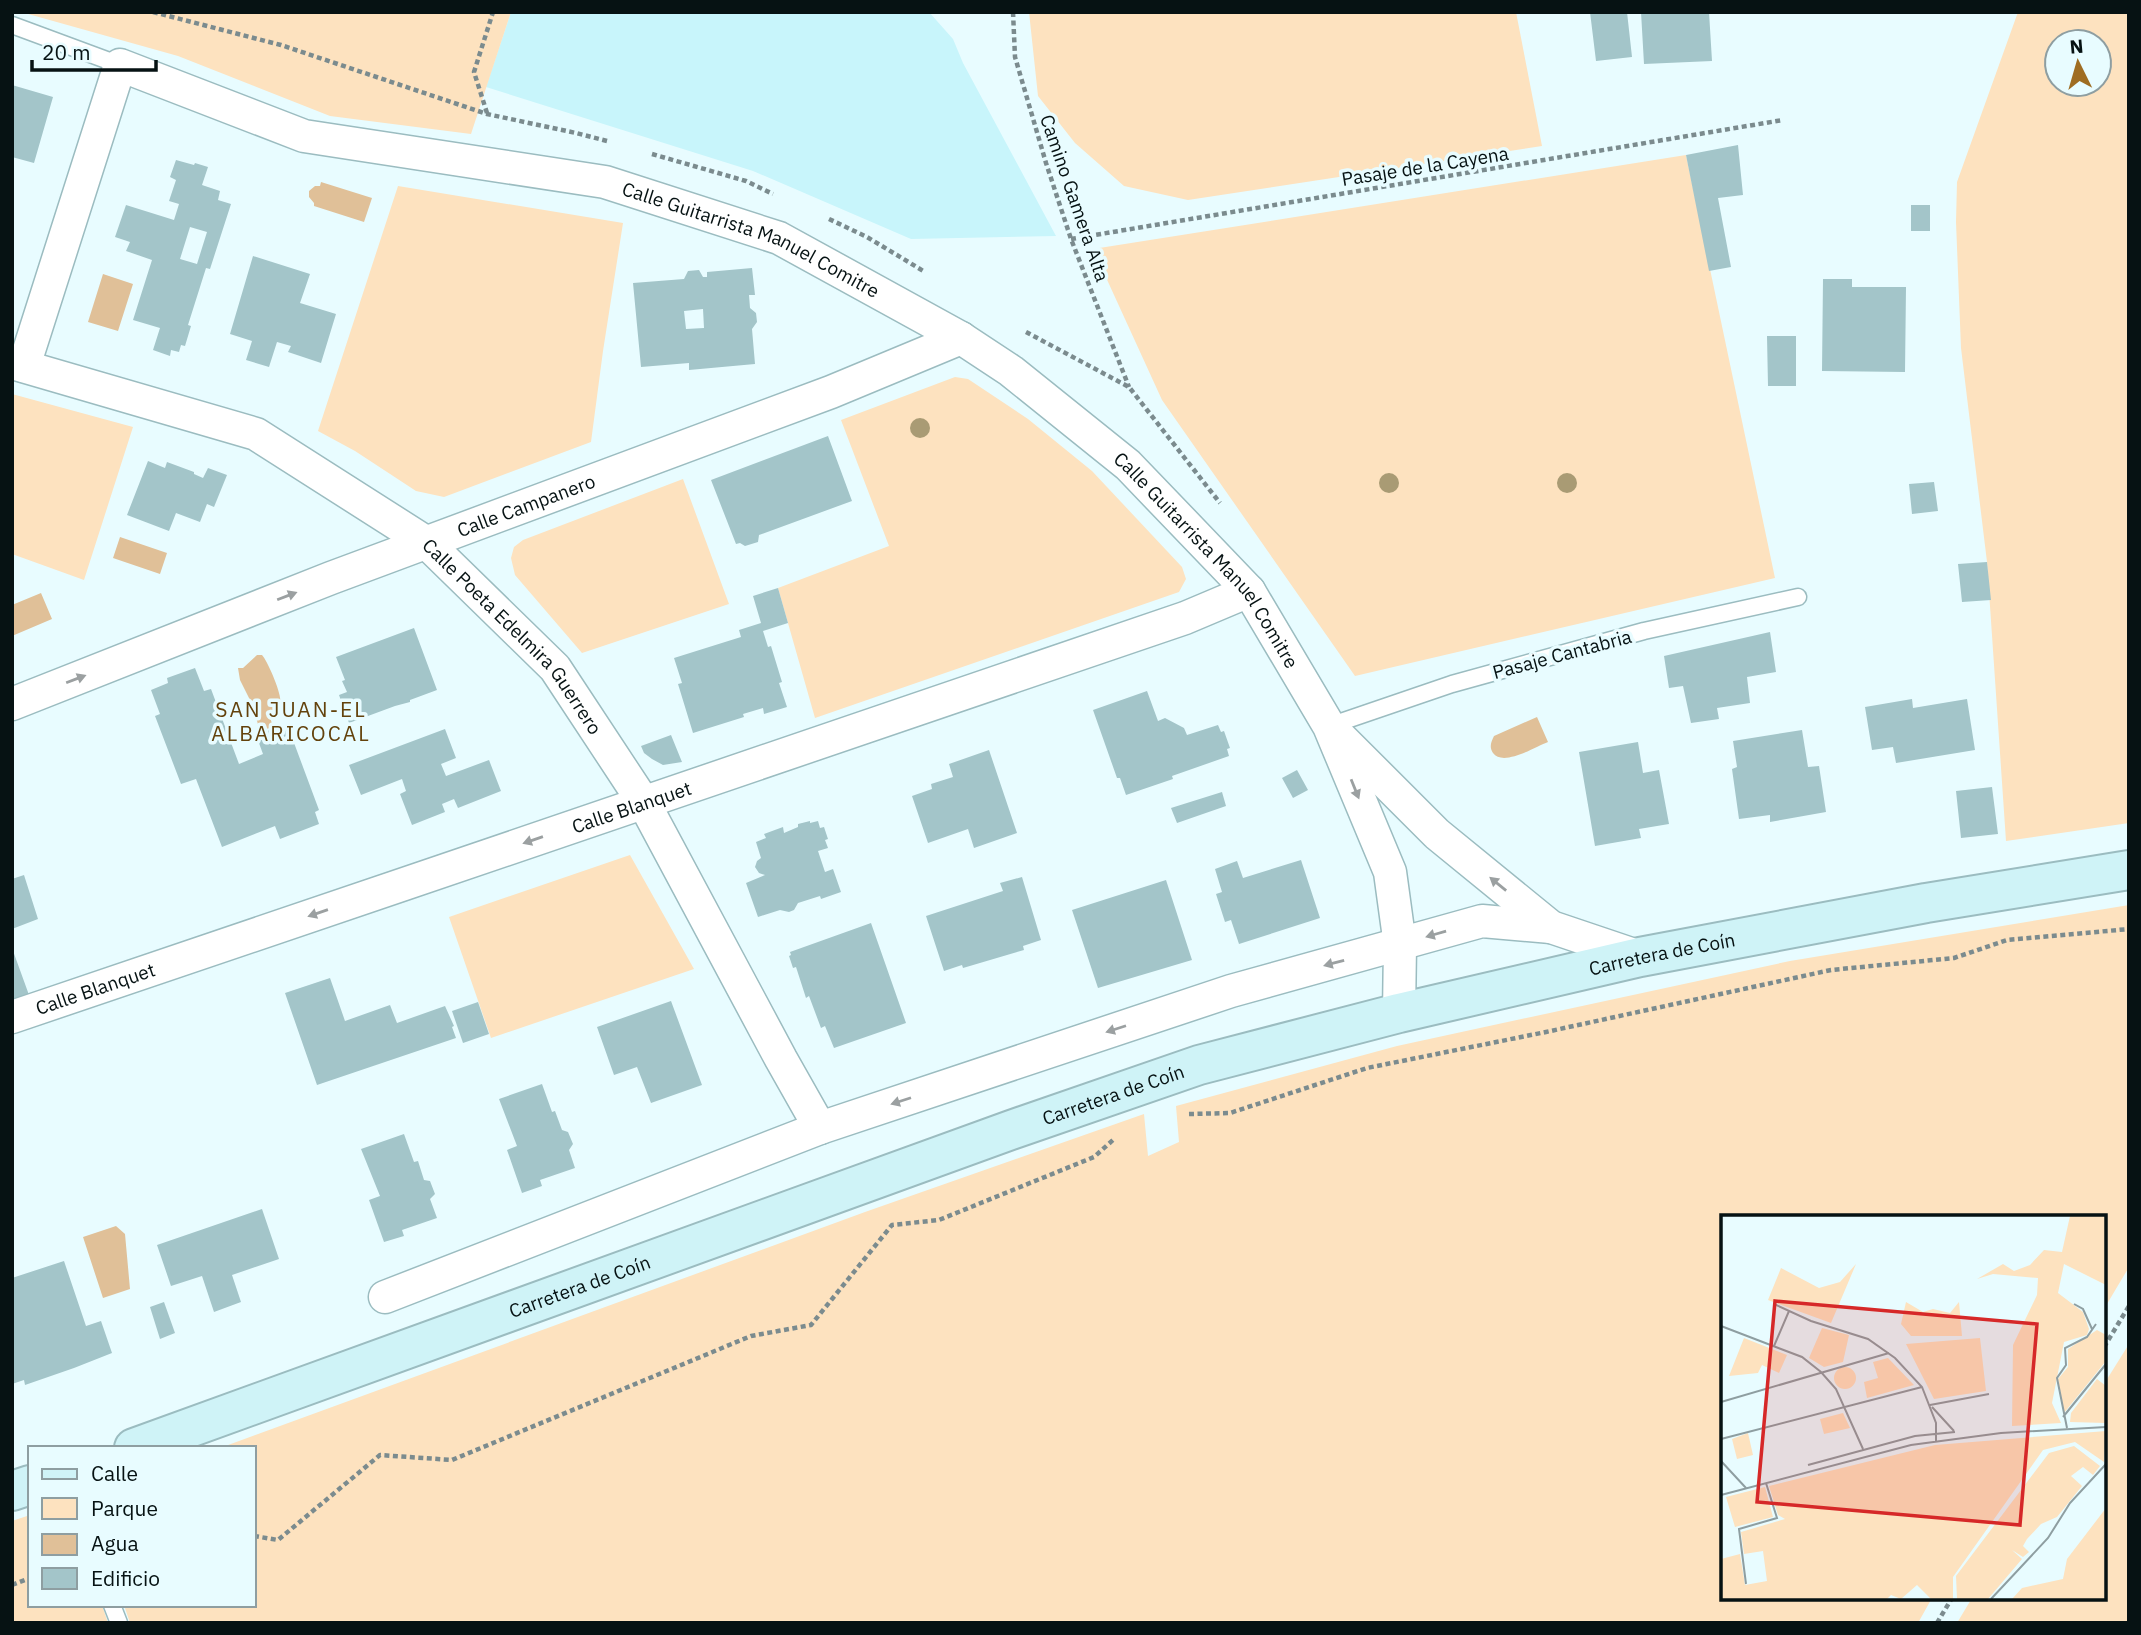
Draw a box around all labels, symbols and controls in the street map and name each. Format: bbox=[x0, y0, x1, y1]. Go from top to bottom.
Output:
scale bar bbox=[32, 28, 156, 72]
north arrow bbox=[2043, 28, 2113, 98]
text: N bbox=[2069, 34, 2084, 59]
text: 20 m bbox=[42, 38, 91, 66]
street label: Camino Gamera Alta bbox=[1035, 111, 1115, 285]
street label: Pasaje de la Cayena bbox=[1340, 141, 1510, 191]
street label: Calle Guitarrista Manuel Comitre bbox=[619, 176, 884, 303]
street label: Calle Guitarrista Manuel Comitre bbox=[1109, 446, 1304, 673]
street label: Calle Campanero bbox=[454, 469, 598, 542]
street label: Calle Poeta Edelmira Guerrero bbox=[417, 533, 607, 739]
one-way arrow bbox=[277, 590, 298, 601]
street label: Pasaje Cantabria bbox=[1490, 624, 1634, 684]
one-way arrow bbox=[65, 673, 86, 684]
district label: SAN JUAN-EL ALBARICOCAL bbox=[211, 695, 371, 747]
street label: Calle Blanquet bbox=[569, 776, 694, 839]
one-way arrow bbox=[1350, 778, 1361, 799]
one-way arrow bbox=[522, 835, 543, 846]
one-way arrow bbox=[1489, 877, 1506, 892]
one-way arrow bbox=[307, 908, 328, 919]
street label: Carretera de Coín bbox=[1586, 927, 1737, 981]
one-way arrow bbox=[1424, 929, 1446, 940]
street label: Calle Blanquet bbox=[32, 957, 158, 1020]
one-way arrow bbox=[1323, 958, 1344, 968]
one-way arrow bbox=[1106, 1024, 1127, 1035]
street label: Carretera de Coín bbox=[1039, 1059, 1187, 1130]
one-way arrow bbox=[890, 1096, 911, 1107]
inset map bbox=[1721, 1215, 2106, 1600]
street label: Carretera de Coín bbox=[506, 1250, 654, 1323]
legend bbox=[28, 1446, 256, 1607]
text: Calle bbox=[91, 1459, 138, 1487]
text: Parque bbox=[91, 1494, 158, 1522]
text: Agua bbox=[91, 1529, 139, 1557]
text: Edificio bbox=[91, 1564, 160, 1592]

